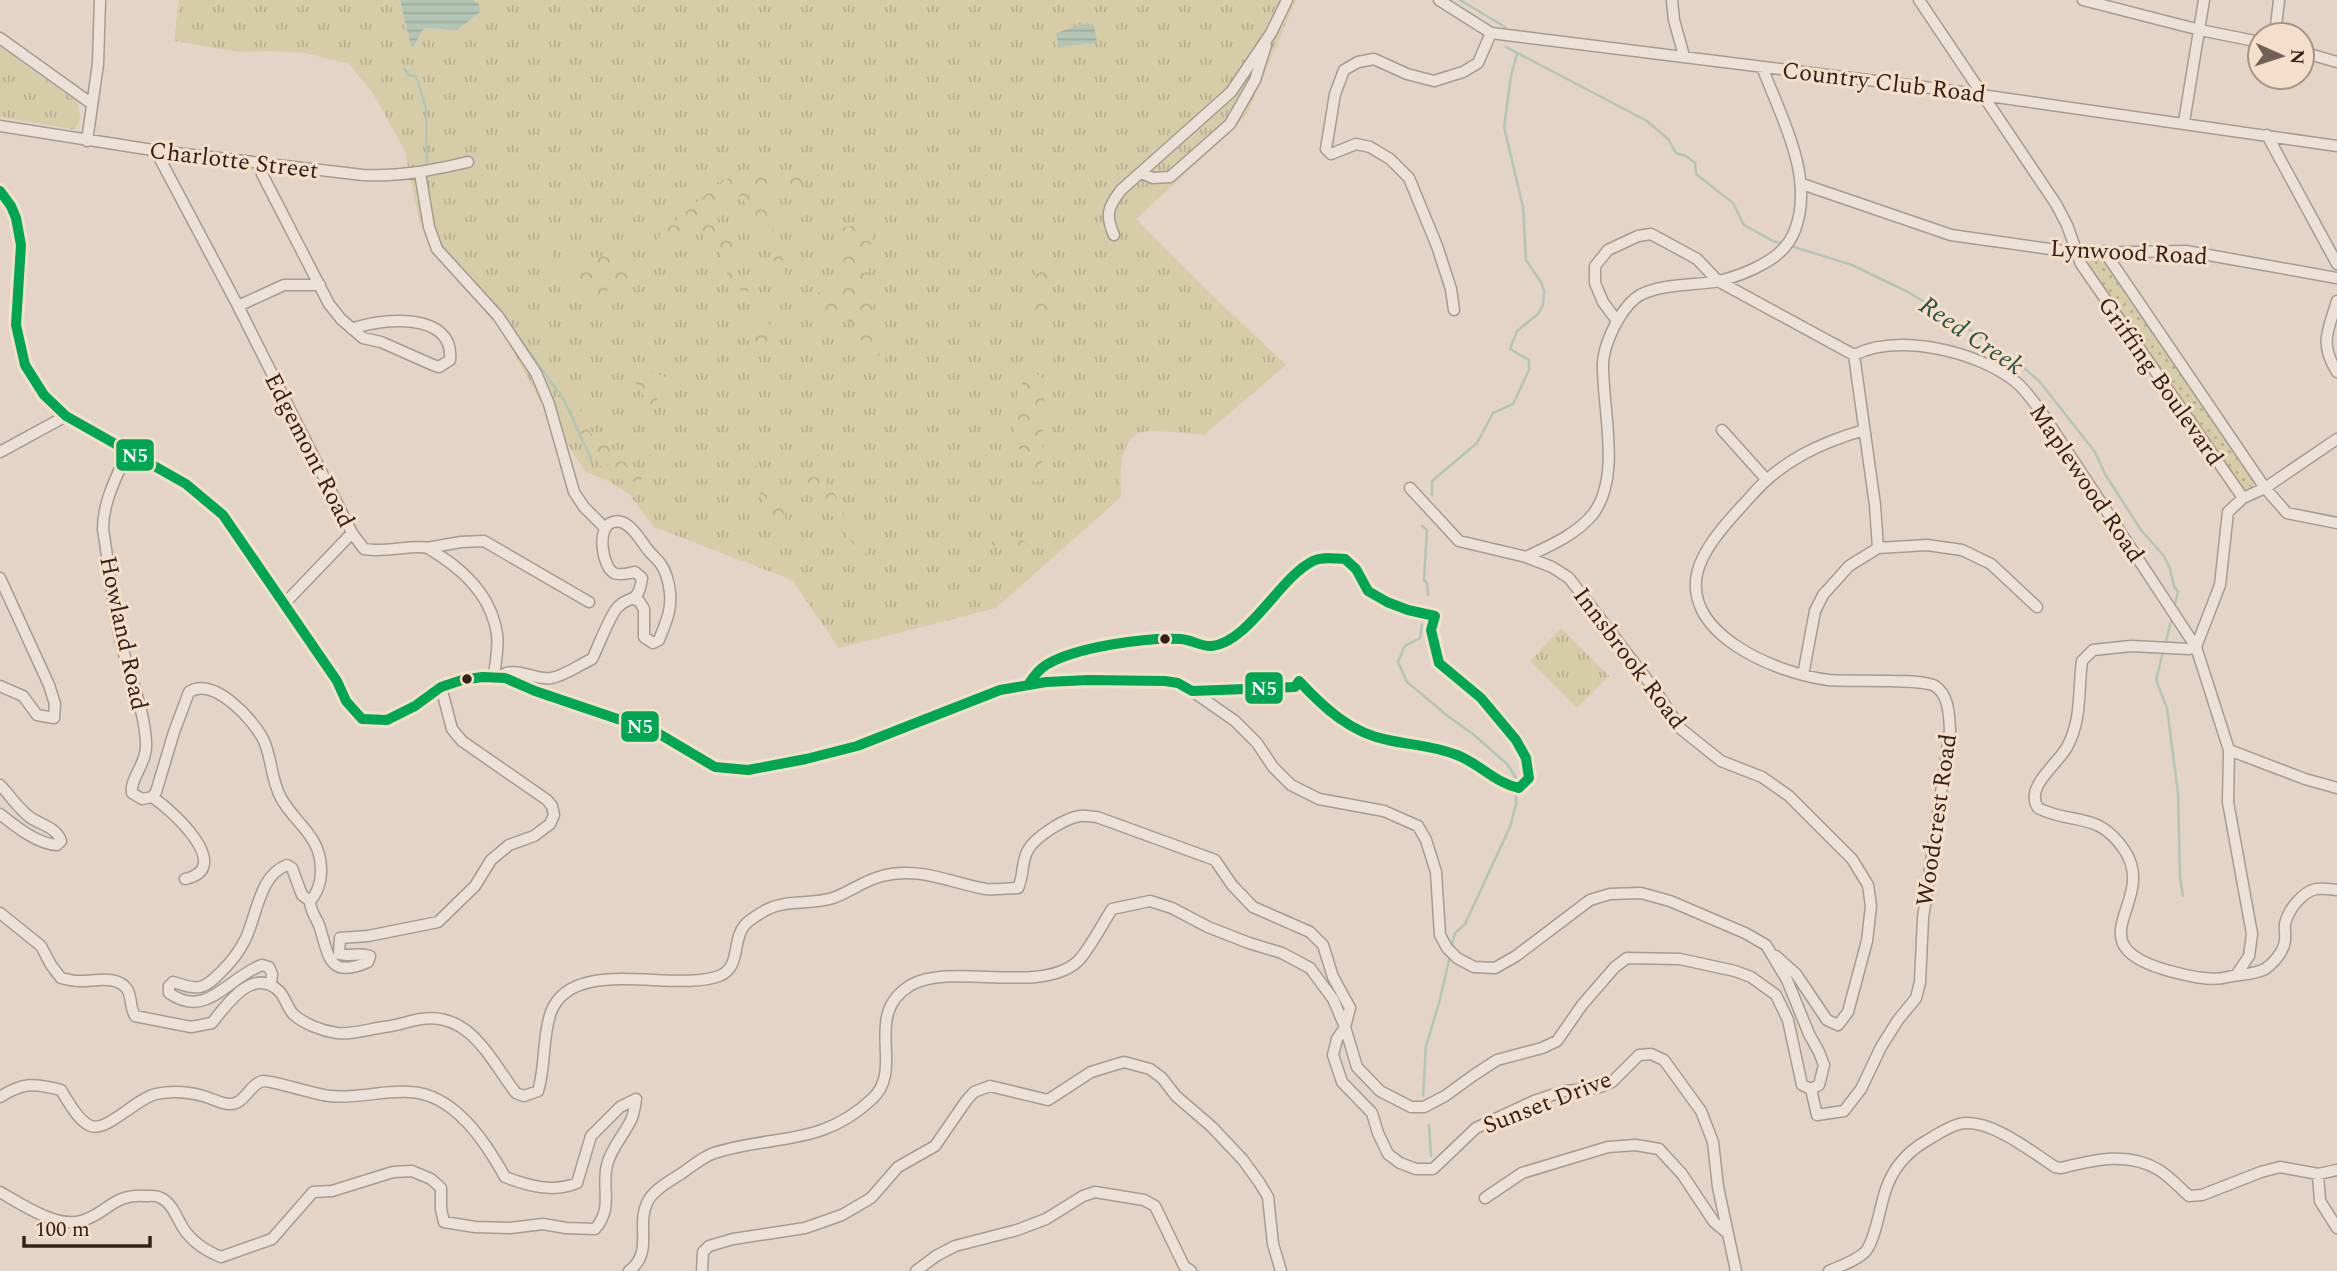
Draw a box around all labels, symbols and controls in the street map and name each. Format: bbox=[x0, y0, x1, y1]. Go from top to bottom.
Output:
north arrow bbox=[2246, 21, 2316, 91]
text: N bbox=[2282, 48, 2311, 65]
street label: Country Club Road bbox=[1780, 53, 1988, 113]
street label: Charlotte Street bbox=[147, 133, 321, 189]
street label: Lynwood Road bbox=[2049, 231, 2209, 275]
water label: Reed Creek bbox=[1911, 286, 2032, 386]
street label: Griffing Boulevard bbox=[2088, 289, 2232, 474]
street label: Edgemont Road bbox=[255, 367, 364, 534]
street label: Maplewood Road bbox=[2020, 397, 2153, 570]
line badge: N5 bbox=[115, 438, 155, 472]
text: N5 bbox=[122, 442, 148, 471]
street label: Howland Road bbox=[89, 553, 157, 714]
street label: Innsbrook Road bbox=[1564, 580, 1695, 737]
unlabelled marker bbox=[1158, 632, 1172, 646]
line badge: N5 bbox=[1244, 671, 1284, 705]
unlabelled marker bbox=[460, 672, 474, 686]
text: N5 bbox=[1251, 675, 1277, 704]
line badge: N5 bbox=[620, 710, 660, 743]
text: N5 bbox=[627, 713, 653, 742]
street label: Woodcrest Road bbox=[1907, 731, 1967, 909]
street label: Sunset Drive bbox=[1478, 1062, 1617, 1144]
scale bar bbox=[24, 1204, 150, 1248]
text: 100 m bbox=[35, 1214, 90, 1246]

